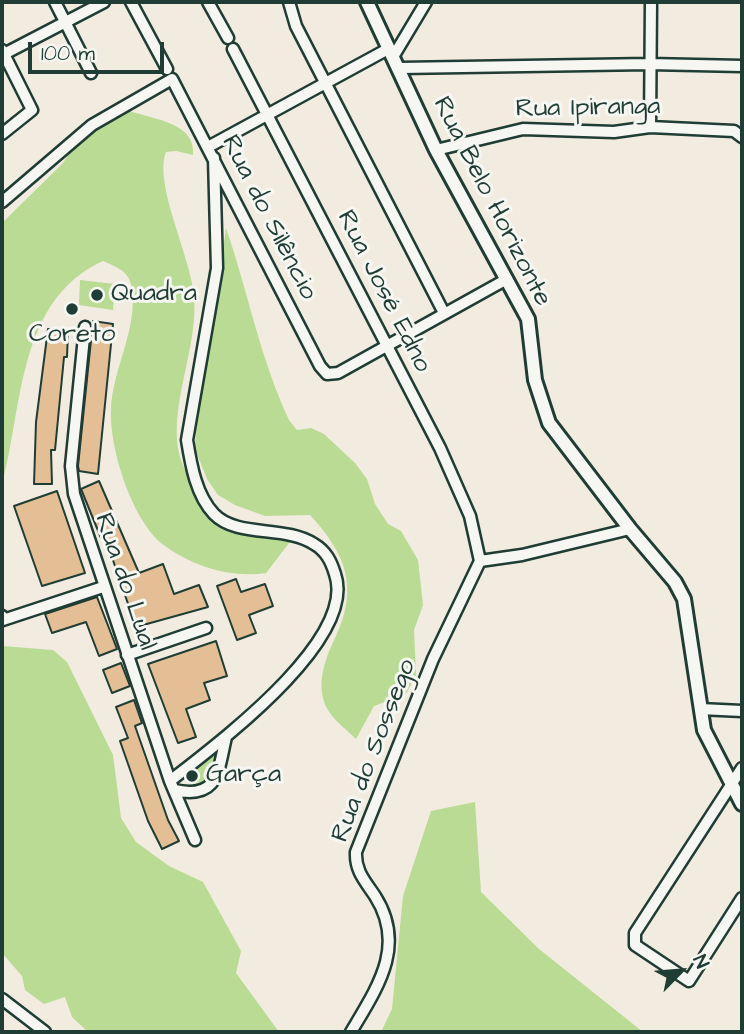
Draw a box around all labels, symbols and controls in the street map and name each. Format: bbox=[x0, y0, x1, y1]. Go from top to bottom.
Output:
scale bar bbox=[32, 28, 168, 72]
text: 100 m bbox=[41, 39, 95, 68]
street label: Rua Belo Horizonte bbox=[425, 92, 557, 312]
street label: Rua Ipiranga bbox=[515, 92, 661, 126]
street label: Rua do Silêncio bbox=[213, 130, 323, 306]
street label: Rua José Edno bbox=[329, 206, 437, 378]
place label: Quadra bbox=[111, 279, 197, 311]
marker: Quadra bbox=[89, 287, 105, 303]
marker: Coreto bbox=[64, 301, 80, 317]
place label: Coreto bbox=[29, 320, 115, 352]
street label: Rua do Lual bbox=[86, 510, 162, 654]
street label: Rua do Sossego bbox=[326, 655, 424, 847]
place label: Garça bbox=[206, 760, 281, 792]
marker: Garça bbox=[184, 768, 200, 784]
north arrow bbox=[646, 936, 716, 1006]
text: N bbox=[686, 951, 715, 973]

